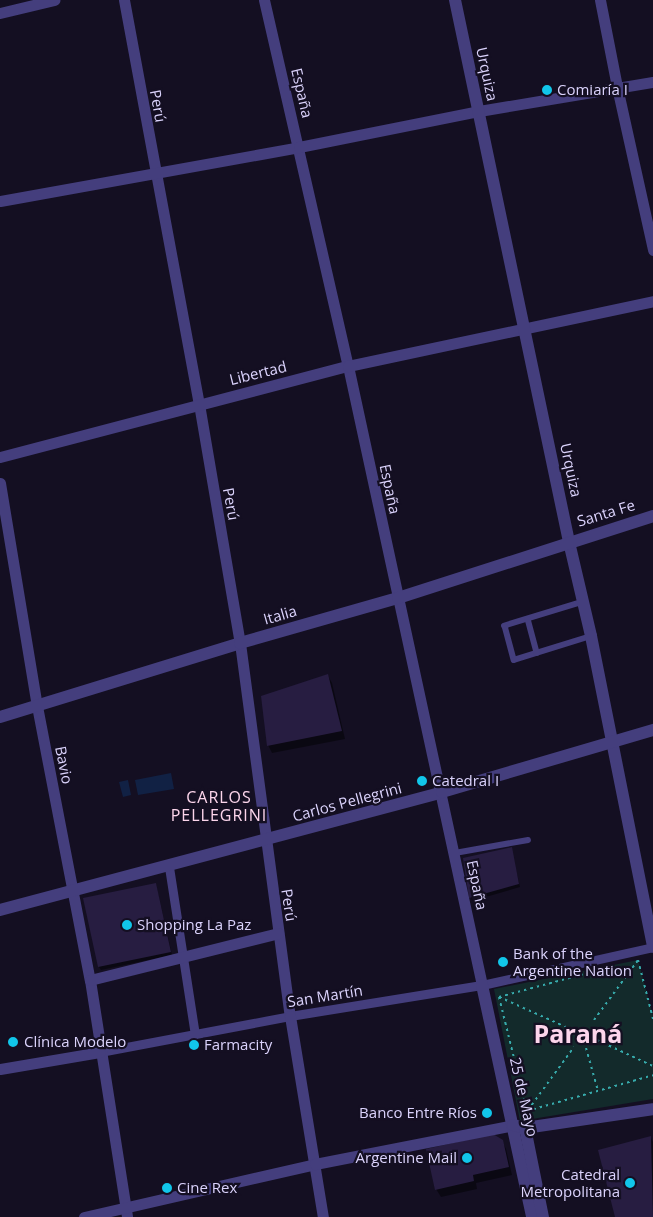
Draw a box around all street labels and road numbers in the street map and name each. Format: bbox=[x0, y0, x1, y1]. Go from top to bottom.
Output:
street label: Urquiza bbox=[473, 45, 501, 103]
street label: España bbox=[288, 66, 316, 120]
street label: Perú bbox=[146, 88, 170, 124]
street label: Libertad bbox=[228, 357, 288, 389]
street label: Urquiza bbox=[557, 441, 585, 499]
street label: España bbox=[376, 462, 404, 516]
street label: Perú bbox=[219, 486, 243, 522]
street label: Santa Fe bbox=[575, 496, 637, 530]
street label: Italia bbox=[261, 602, 299, 628]
street label: Bavio bbox=[52, 744, 76, 786]
street label: Carlos Pellegrini bbox=[290, 779, 404, 825]
street label: España bbox=[463, 858, 491, 912]
street label: Perú bbox=[278, 887, 300, 923]
street label: San Martín bbox=[286, 981, 364, 1011]
street label: 25 de Mayo bbox=[506, 1056, 542, 1138]

